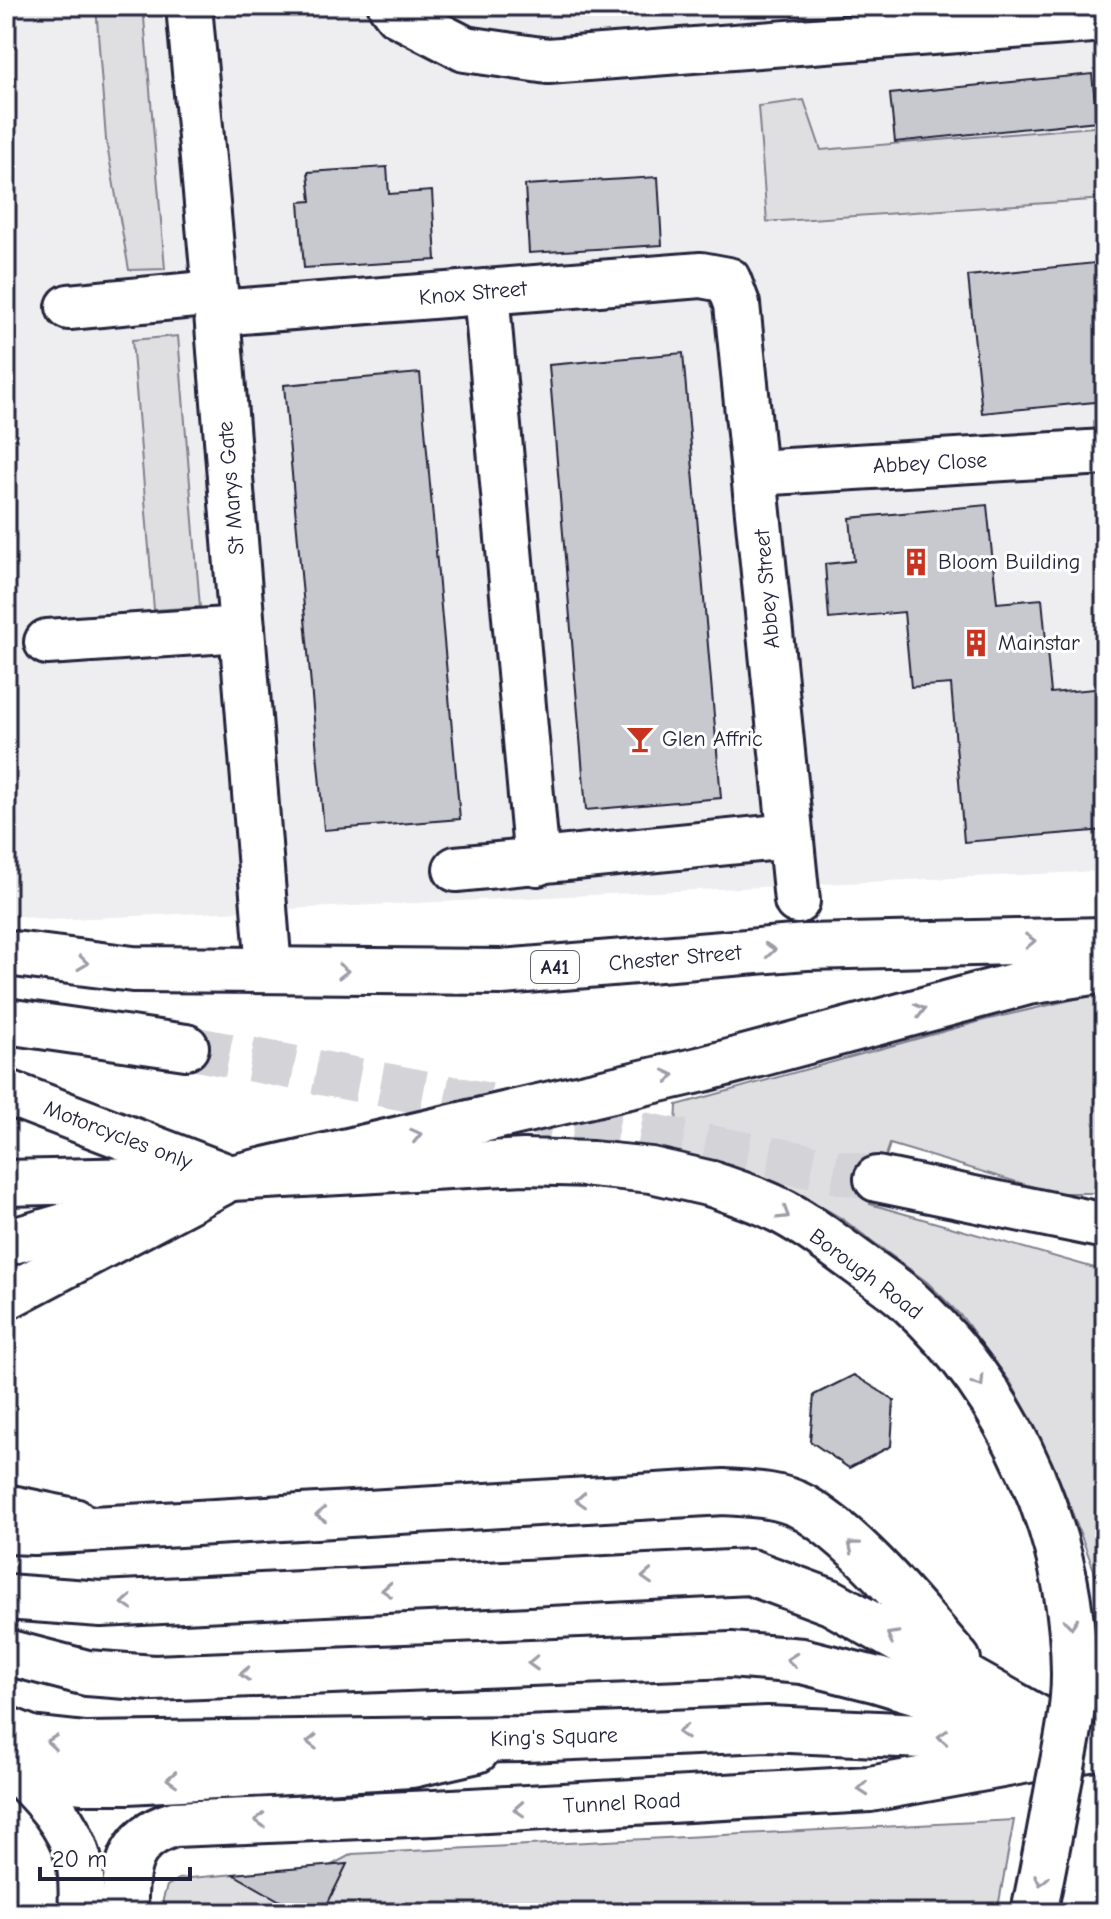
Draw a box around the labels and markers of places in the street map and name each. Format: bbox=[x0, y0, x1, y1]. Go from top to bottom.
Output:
building icon: Bloom Building bbox=[901, 547, 931, 577]
place label: Bloom Building bbox=[938, 549, 1080, 575]
building icon: Mainstar bbox=[961, 628, 991, 658]
place label: Mainstar bbox=[998, 630, 1080, 656]
bar icon: Glen Affric bbox=[625, 724, 655, 754]
place label: Glen Affric bbox=[662, 726, 763, 752]

